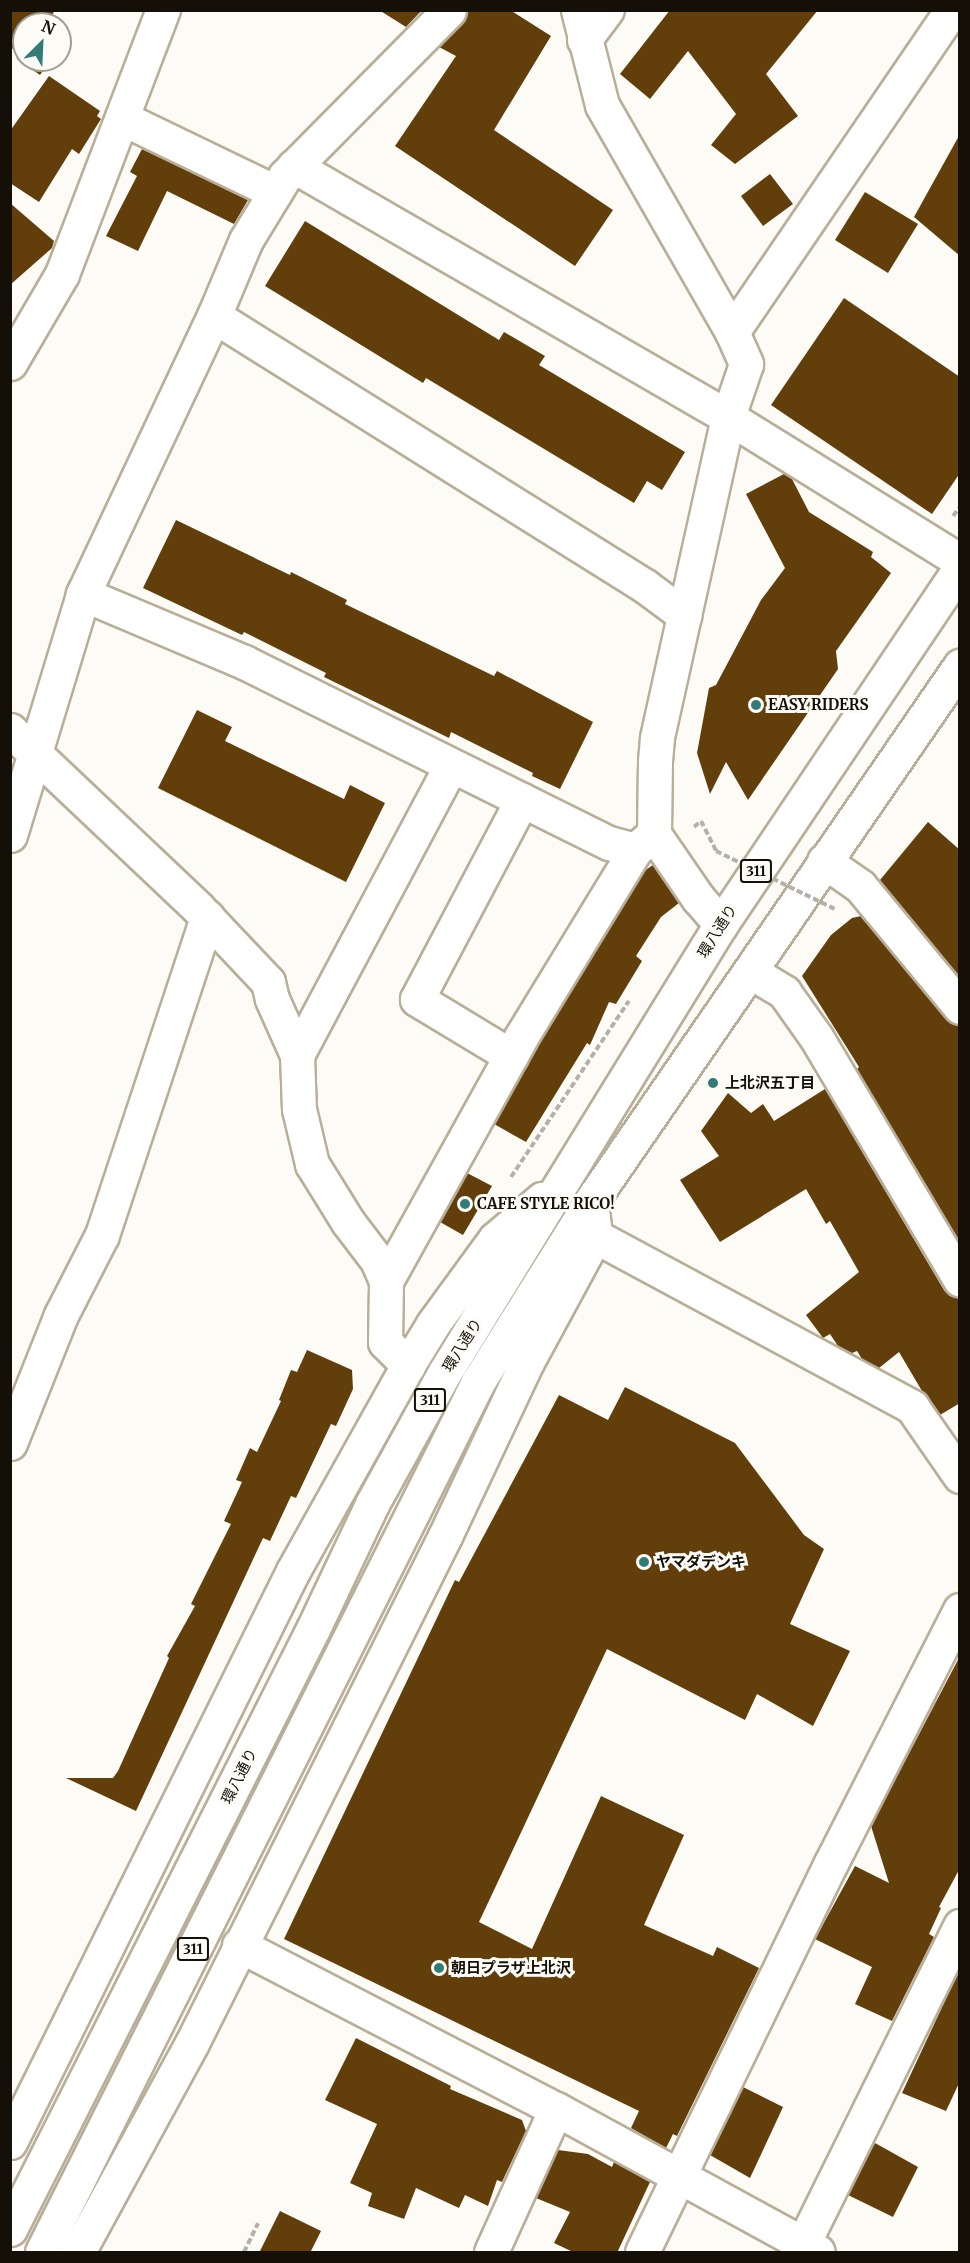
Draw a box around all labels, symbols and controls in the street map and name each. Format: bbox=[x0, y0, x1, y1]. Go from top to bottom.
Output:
north arrow bbox=[12, 12, 72, 72]
text: N bbox=[39, 16, 58, 39]
place label: EASY RIDERS bbox=[768, 696, 869, 714]
marker: EASY RIDERS bbox=[749, 698, 763, 712]
road number: 311 bbox=[740, 860, 772, 882]
street label: 環八通り bbox=[693, 901, 741, 961]
place label: 上北沢五丁目 bbox=[725, 1074, 815, 1092]
marker: 上北沢五丁目 bbox=[706, 1076, 720, 1090]
place label: CAFE STYLE RICO! bbox=[477, 1195, 615, 1213]
marker: CAFE STYLE RICO! bbox=[458, 1197, 472, 1211]
street label: 環八通り bbox=[438, 1315, 486, 1375]
road number: 311 bbox=[414, 1389, 446, 1411]
place label: ヤマダデンキ bbox=[656, 1553, 746, 1571]
marker: ヤマダデンキ bbox=[637, 1555, 651, 1569]
street label: 環八通り bbox=[217, 1745, 261, 1807]
road number: 311 bbox=[176, 1938, 210, 1960]
place label: 朝日プラザ上北沢 bbox=[451, 1959, 571, 1977]
marker: 朝日プラザ上北沢 bbox=[432, 1961, 446, 1975]

